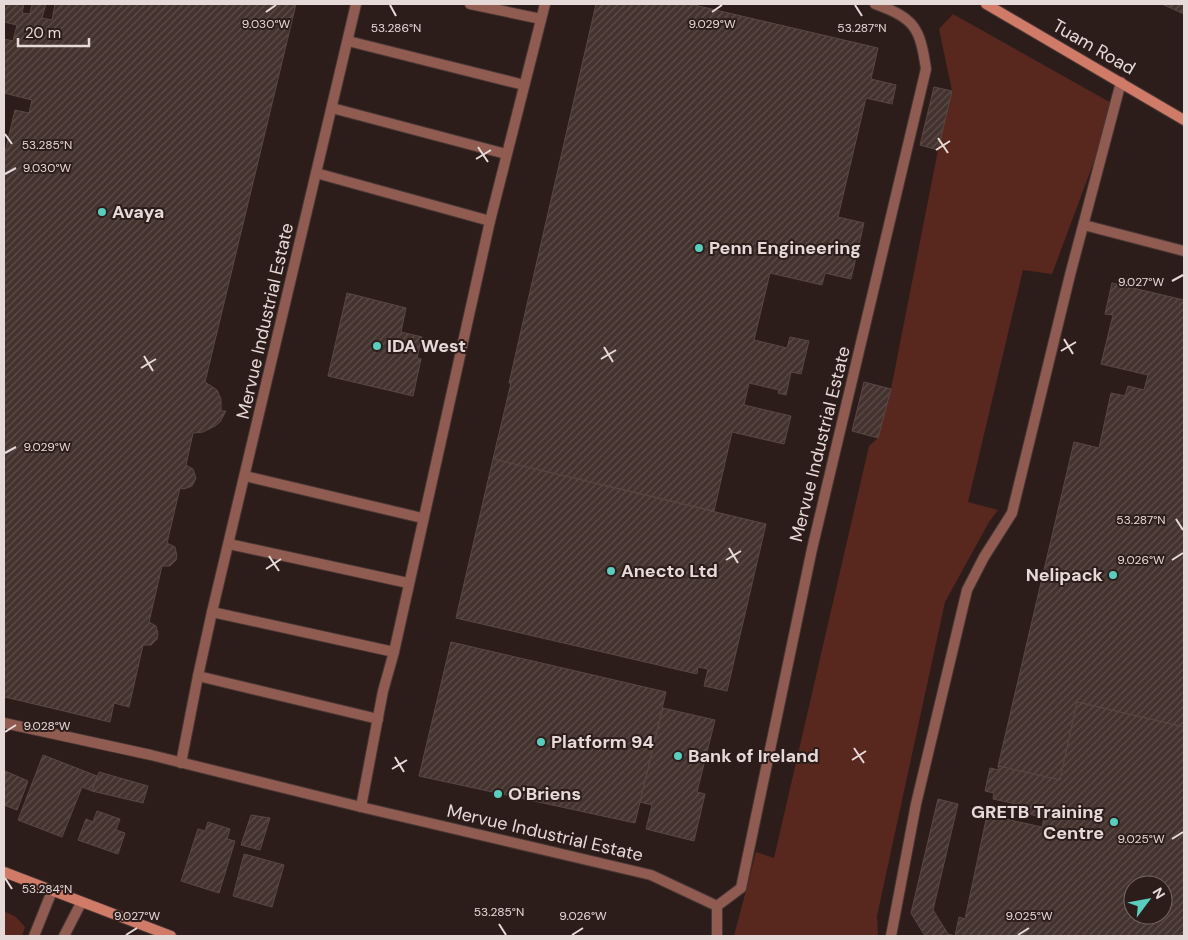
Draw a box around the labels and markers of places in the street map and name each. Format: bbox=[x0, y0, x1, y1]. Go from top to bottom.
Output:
place label: Avaya bbox=[112, 200, 164, 224]
marker: Avaya bbox=[96, 206, 108, 218]
place label: Penn Engineering bbox=[709, 236, 861, 260]
marker: Penn Engineering bbox=[693, 242, 705, 254]
place label: IDA West bbox=[387, 334, 466, 358]
marker: IDA West bbox=[371, 340, 383, 352]
place label: Anecto Ltd bbox=[621, 559, 718, 583]
place label: Nelipack bbox=[1026, 563, 1104, 587]
marker: Anecto Ltd bbox=[605, 565, 617, 577]
marker: Nelipack bbox=[1107, 569, 1119, 581]
place label: Platform 94 bbox=[551, 730, 654, 754]
marker: Platform 94 bbox=[535, 736, 547, 748]
place label: Bank of Ireland bbox=[688, 744, 819, 768]
marker: Bank of Ireland bbox=[672, 750, 684, 762]
place label: O'Briens bbox=[508, 782, 581, 806]
marker: O'Briens bbox=[492, 788, 504, 800]
place label: GRETB Training Centre bbox=[971, 800, 1104, 845]
marker: GRETB Training Centre bbox=[1108, 816, 1120, 828]

